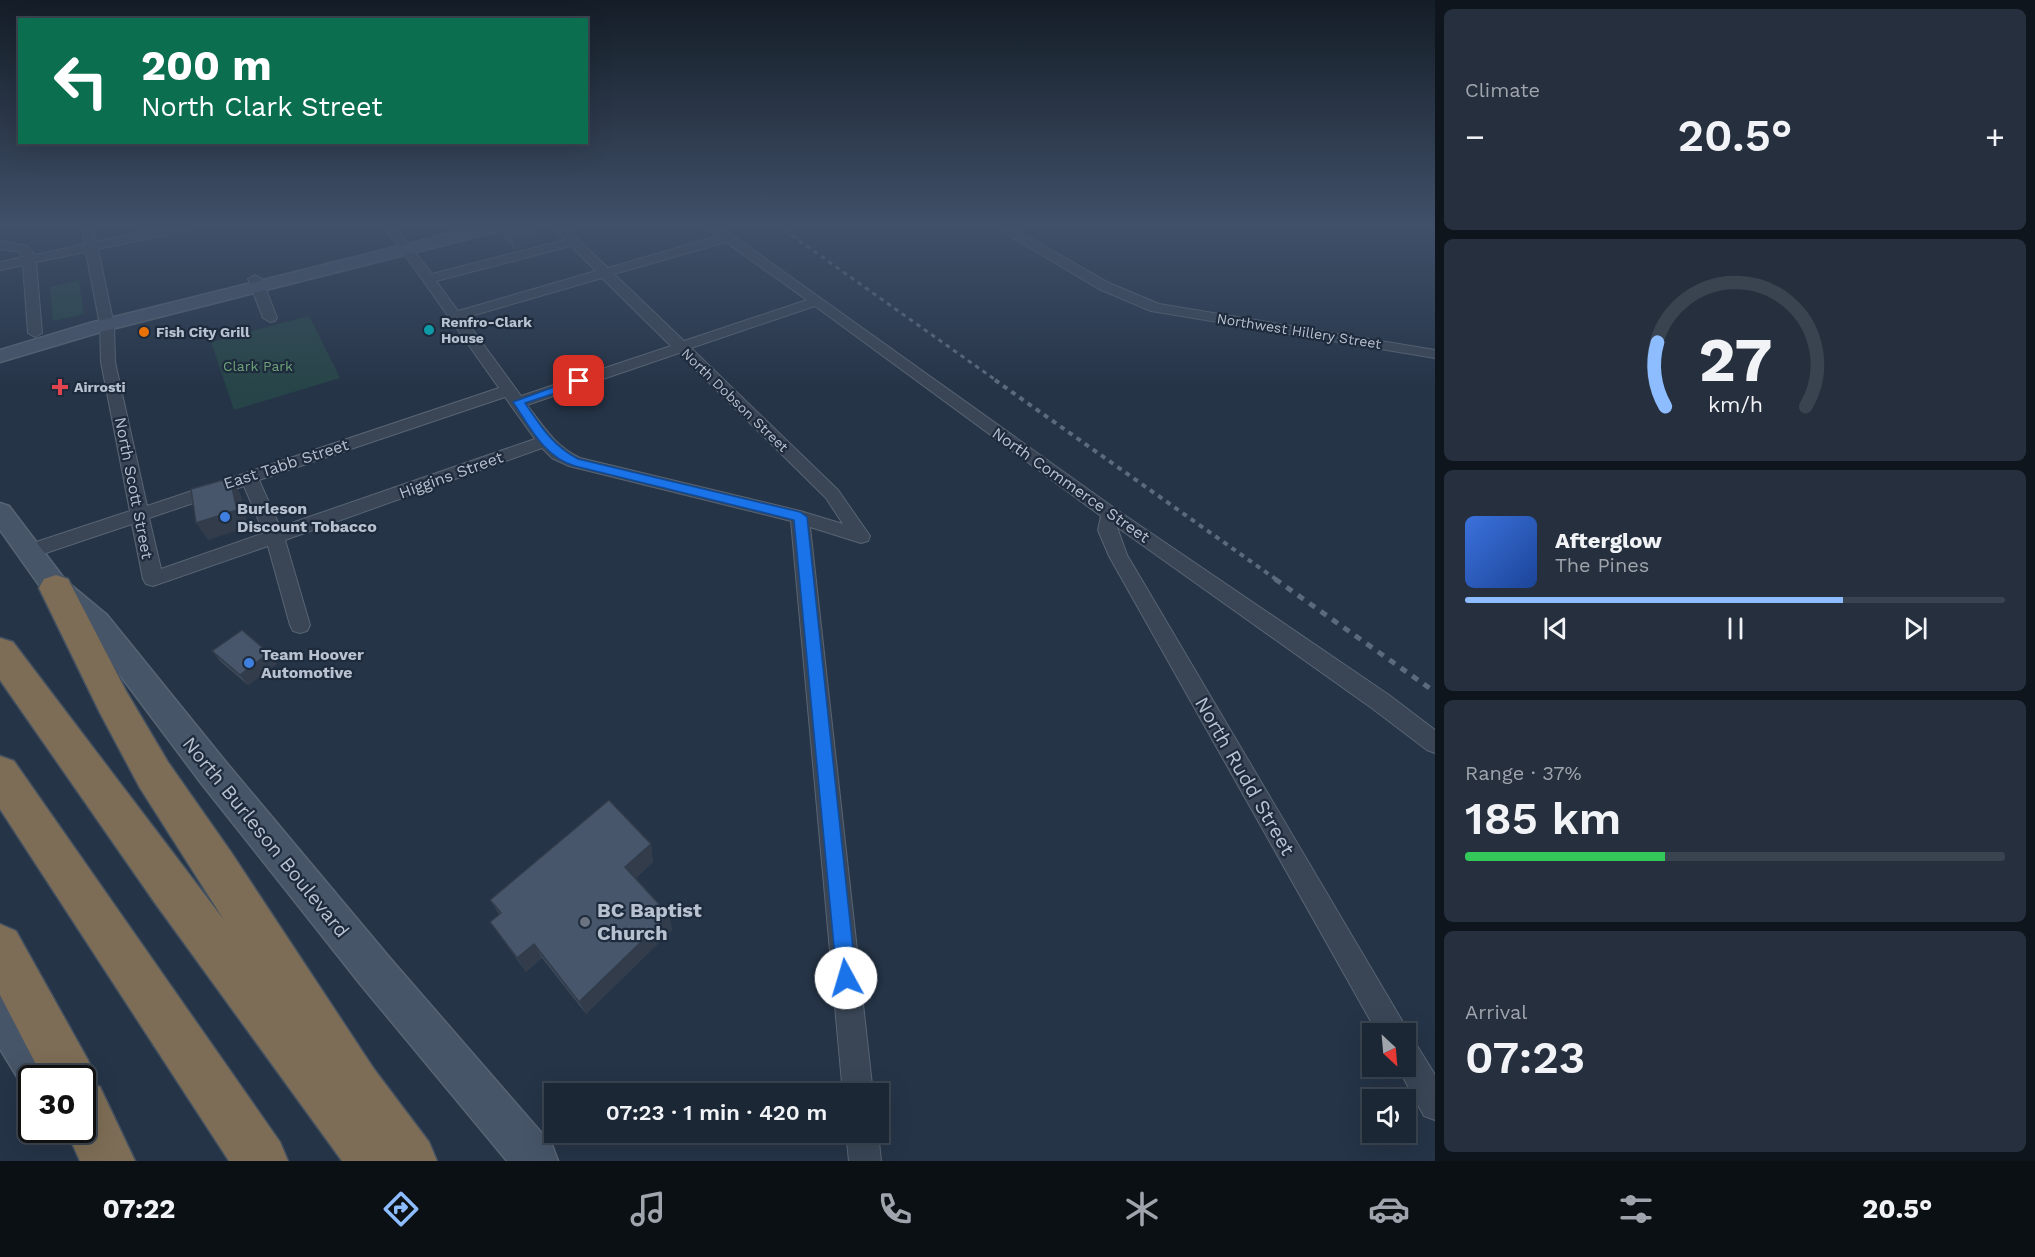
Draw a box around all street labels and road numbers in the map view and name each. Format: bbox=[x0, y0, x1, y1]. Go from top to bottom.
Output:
street label: Northwest Hillery Street bbox=[1216, 310, 1382, 352]
street label: North Dobson Street bbox=[678, 345, 792, 455]
street label: North Scott Street bbox=[111, 416, 157, 561]
street label: North Commerce Street bbox=[989, 423, 1154, 547]
street label: East Tabb Street bbox=[221, 435, 351, 493]
street label: Higgins Street bbox=[396, 447, 506, 503]
street label: North Rudd Street bbox=[1190, 692, 1300, 860]
street label: North Burleson Boulevard bbox=[178, 732, 354, 942]

